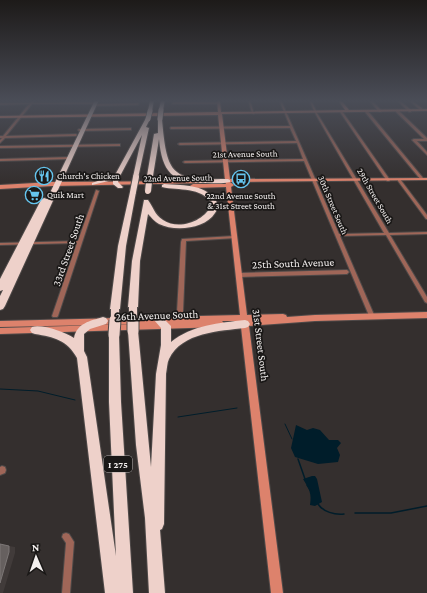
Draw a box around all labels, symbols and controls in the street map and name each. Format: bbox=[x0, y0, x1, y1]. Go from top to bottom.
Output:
street label: 21st Avenue South bbox=[212, 148, 278, 160]
restaurant icon: Church's Chicken bbox=[34, 166, 54, 186]
street label: 29th Street South bbox=[355, 166, 395, 226]
bus stop icon: 22nd Avenue South & 31st Street South bbox=[231, 169, 251, 189]
place label: Church's Chicken bbox=[57, 171, 120, 181]
street label: 22nd Avenue South bbox=[143, 172, 213, 184]
street label: 30th Street South bbox=[316, 174, 350, 236]
supermarket icon: Quik Mart bbox=[24, 185, 44, 205]
place label: Quik Mart bbox=[47, 190, 85, 200]
place label: 22nd Avenue South & 31st Street South bbox=[206, 191, 276, 211]
street label: 33rd Street South bbox=[50, 212, 86, 288]
street label: 25th South Avenue bbox=[252, 256, 335, 270]
street label: 26th Avenue South bbox=[115, 308, 199, 322]
street label: 31st Street South bbox=[251, 308, 271, 382]
road number: I 275 bbox=[104, 456, 132, 472]
north arrow bbox=[16, 537, 56, 577]
text: N bbox=[32, 541, 40, 553]

